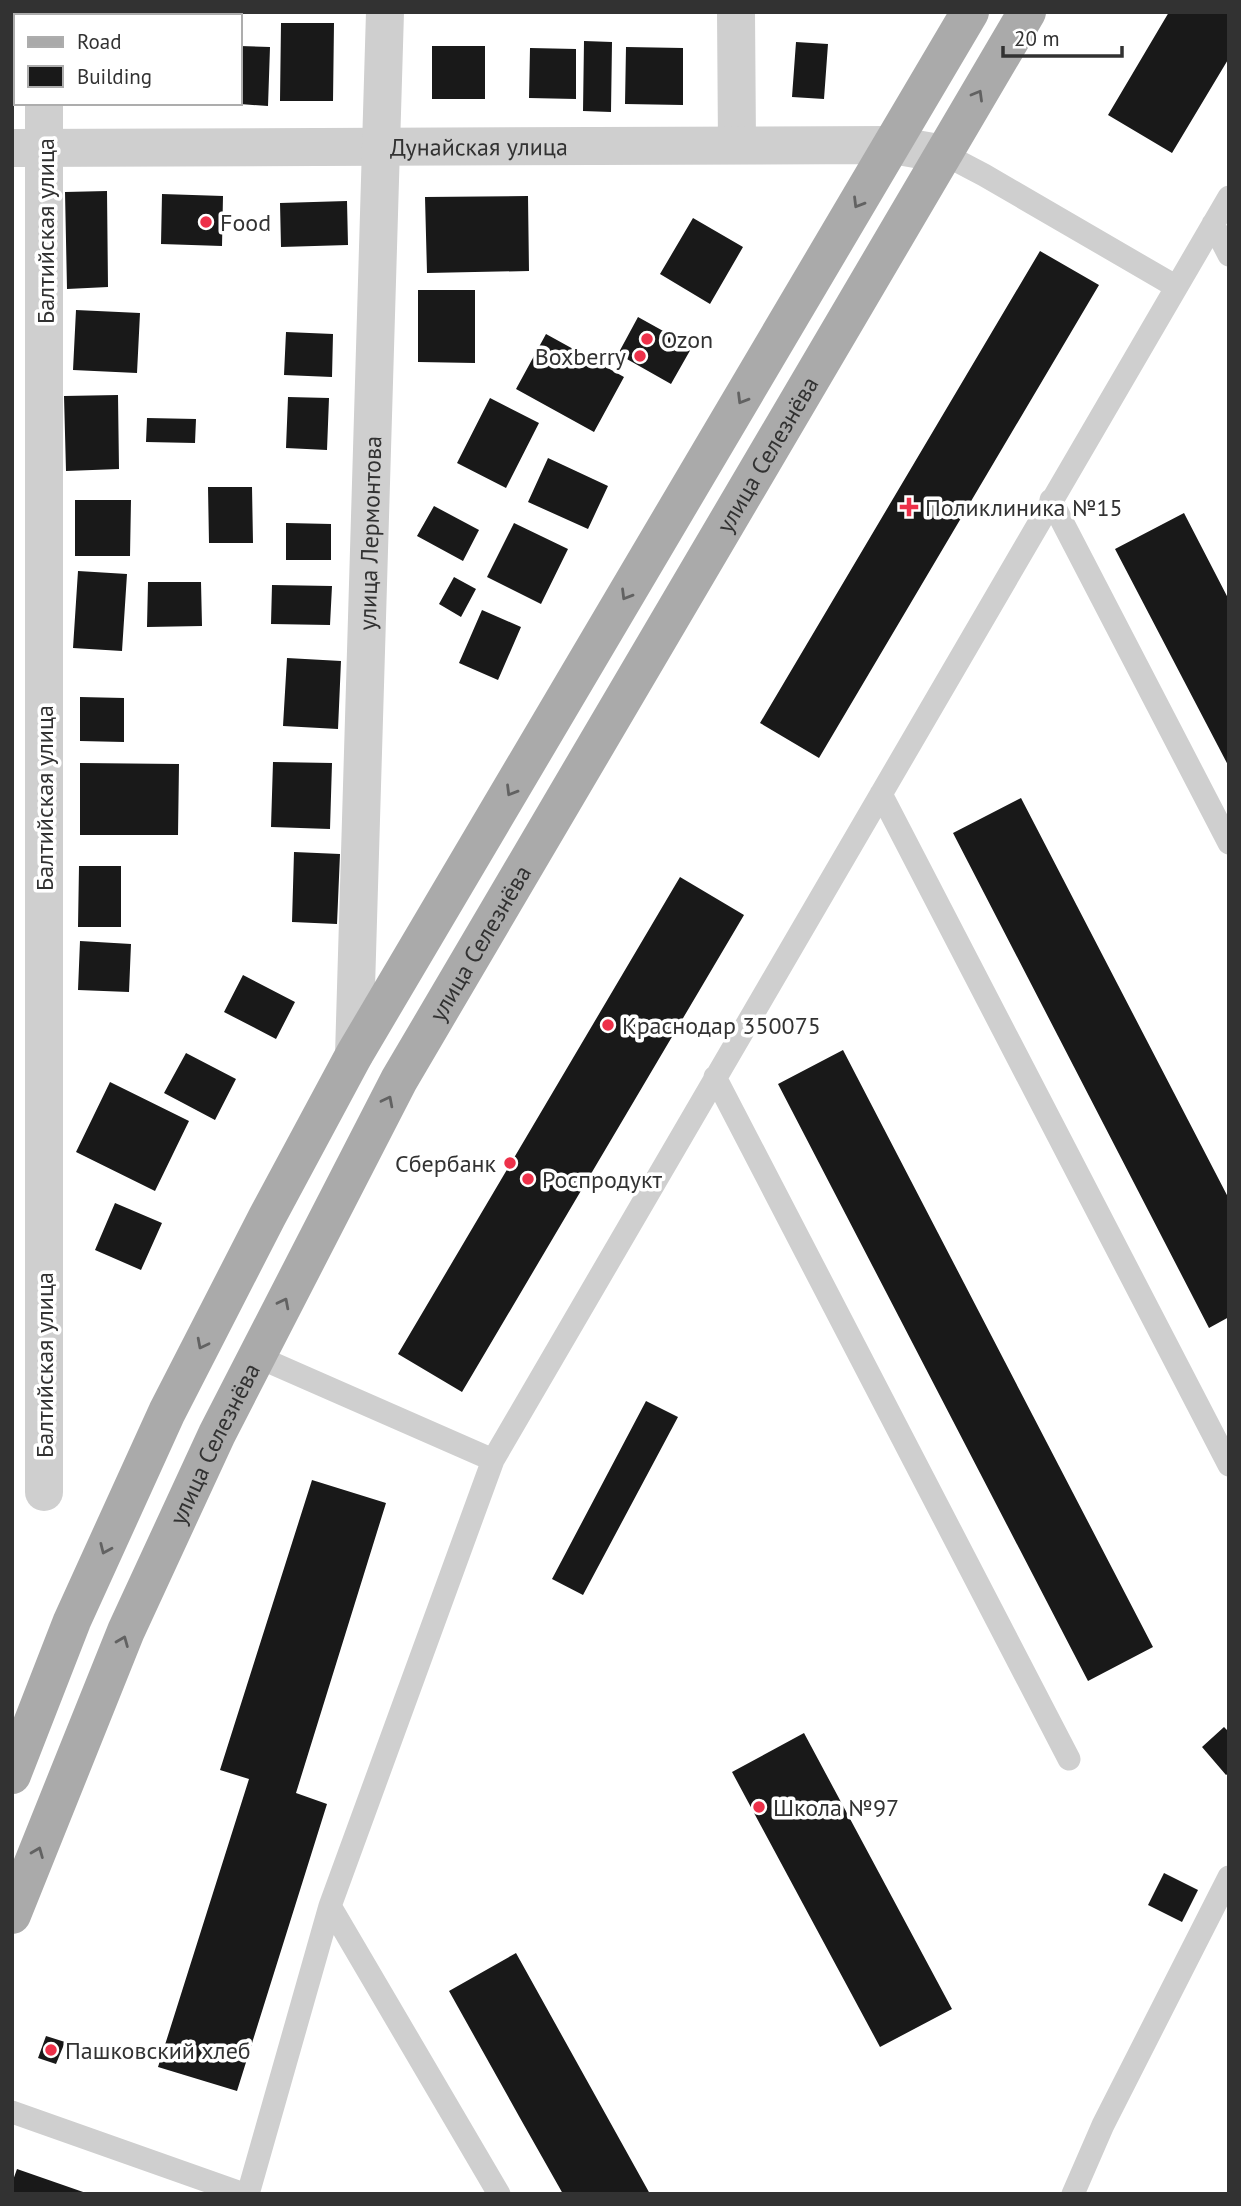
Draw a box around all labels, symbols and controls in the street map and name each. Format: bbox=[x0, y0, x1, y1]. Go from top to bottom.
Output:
legend bbox=[14, 14, 242, 105]
scale bar bbox=[1003, 14, 1122, 58]
text: 20 m bbox=[1014, 25, 1060, 52]
text: Road bbox=[77, 28, 121, 55]
text: Building bbox=[77, 63, 152, 90]
one-way arrow bbox=[970, 90, 983, 102]
street label: Дунайская улица bbox=[390, 131, 568, 162]
street label: Балтийская улица bbox=[30, 138, 61, 324]
one-way arrow bbox=[853, 196, 866, 209]
place label: Food bbox=[220, 207, 271, 238]
marker: Food bbox=[198, 214, 214, 230]
place label: Ozon bbox=[661, 324, 713, 355]
marker: Ozon bbox=[639, 331, 655, 347]
place label: Boxberry bbox=[535, 341, 626, 372]
marker: Boxberry bbox=[632, 348, 648, 364]
street label: улица Селезнёва bbox=[709, 371, 825, 538]
one-way arrow bbox=[737, 392, 750, 405]
street label: улица Лермонтова bbox=[351, 435, 388, 631]
place label: Поликлиника №15 bbox=[925, 492, 1123, 523]
marker: Поликлиника №15 bbox=[899, 497, 919, 517]
one-way arrow bbox=[622, 588, 635, 601]
street label: Балтийская улица bbox=[29, 705, 60, 891]
one-way arrow bbox=[506, 783, 519, 796]
street label: улица Селезнёва bbox=[422, 859, 538, 1027]
place label: Краснодар 350075 bbox=[622, 1010, 821, 1041]
marker: Краснодар 350075 bbox=[600, 1017, 616, 1033]
one-way arrow bbox=[380, 1096, 394, 1108]
place label: Сбербанк bbox=[395, 1148, 497, 1179]
marker: Сбербанк bbox=[502, 1155, 518, 1171]
place label: Роспродукт bbox=[542, 1164, 662, 1195]
marker: Роспродукт bbox=[520, 1171, 536, 1187]
street label: Балтийская улица bbox=[29, 1272, 60, 1458]
one-way arrow bbox=[276, 1298, 289, 1310]
one-way arrow bbox=[197, 1337, 211, 1349]
street label: улица Селезнёва bbox=[162, 1358, 266, 1529]
one-way arrow bbox=[99, 1542, 113, 1554]
one-way arrow bbox=[114, 1635, 128, 1647]
place label: Школа №97 bbox=[773, 1792, 899, 1823]
marker: Школа №97 bbox=[751, 1799, 767, 1815]
one-way arrow bbox=[29, 1847, 43, 1859]
place label: Пашковский хлеб bbox=[65, 2035, 251, 2066]
marker: Пашковский хлеб bbox=[43, 2042, 59, 2058]

